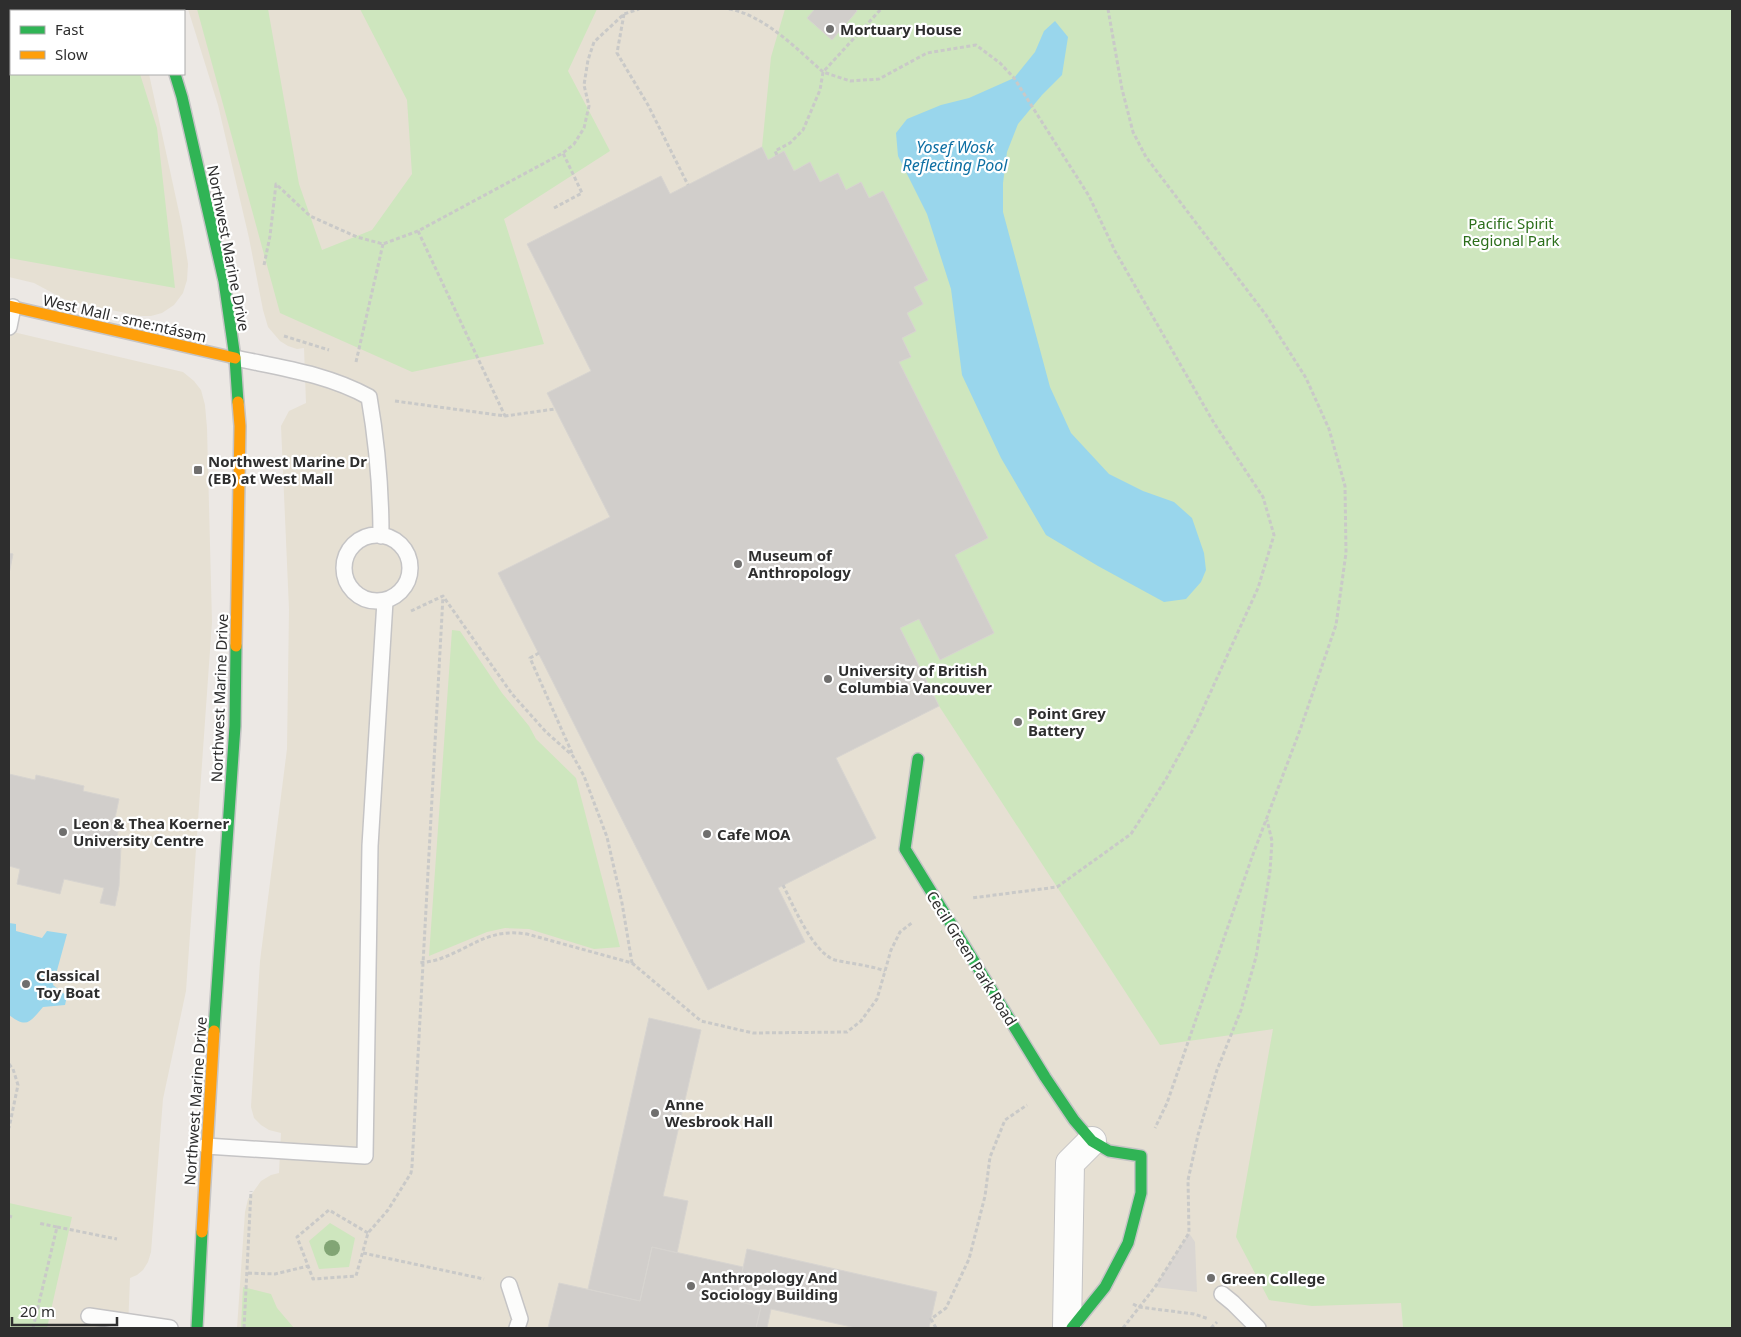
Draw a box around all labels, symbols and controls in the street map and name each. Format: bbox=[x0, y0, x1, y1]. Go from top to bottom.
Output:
legend bbox=[10, 10, 185, 75]
text: Fast bbox=[55, 19, 84, 39]
place label: Mortuary House bbox=[840, 19, 962, 39]
marker: Mortuary House bbox=[824, 23, 836, 35]
text: Slow bbox=[55, 44, 88, 64]
water label: Yosef Wosk Reflecting Pool bbox=[903, 136, 1008, 176]
street label: Northwest Marine Drive bbox=[203, 163, 255, 333]
park label: Pacific Spirit Regional Park bbox=[1462, 213, 1560, 250]
street label: West Mall - sme:ntásəm bbox=[41, 289, 209, 347]
place label: Northwest Marine Dr (EB) at West Mall bbox=[208, 451, 367, 488]
marker: Northwest Marine Dr (EB) at West Mall bbox=[192, 464, 204, 476]
place label: Museum of Anthropology bbox=[748, 545, 851, 582]
marker: Museum of Anthropology bbox=[732, 558, 744, 570]
street label: Northwest Marine Drive bbox=[206, 613, 232, 783]
place label: University of British Columbia Vancouver bbox=[838, 660, 992, 697]
marker: University of British Columbia Vancouver bbox=[822, 673, 834, 685]
place label: Point Grey Battery bbox=[1028, 703, 1106, 740]
marker: Point Grey Battery bbox=[1012, 716, 1024, 728]
place label: Leon & Thea Koerner University Centre bbox=[73, 813, 229, 850]
place label: Cafe MOA bbox=[717, 824, 791, 844]
marker: Leon & Thea Koerner University Centre bbox=[57, 826, 69, 838]
marker: Cafe MOA bbox=[701, 828, 713, 840]
street label: Cecil Green Park Road bbox=[922, 887, 1022, 1029]
place label: Classical Toy Boat bbox=[36, 965, 100, 1002]
marker: Classical Toy Boat bbox=[20, 978, 32, 990]
street label: Northwest Marine Drive bbox=[179, 1016, 211, 1186]
place label: Anne Wesbrook Hall bbox=[665, 1094, 773, 1131]
marker: Anne Wesbrook Hall bbox=[649, 1107, 661, 1119]
place label: Anthropology And Sociology Building bbox=[701, 1267, 838, 1304]
place label: Green College bbox=[1221, 1268, 1325, 1288]
marker: Green College bbox=[1205, 1272, 1217, 1284]
marker: Anthropology And Sociology Building bbox=[685, 1280, 697, 1292]
scale bar bbox=[12, 1294, 118, 1326]
text: 20 m bbox=[20, 1301, 55, 1321]

